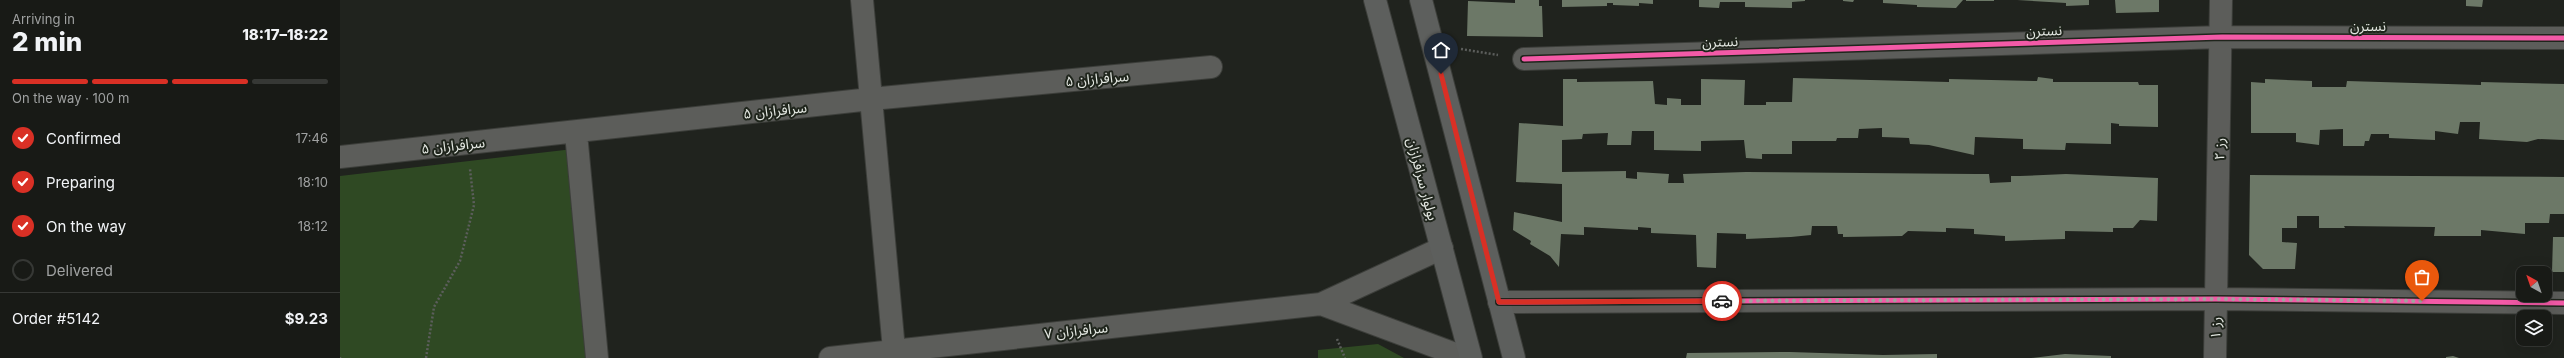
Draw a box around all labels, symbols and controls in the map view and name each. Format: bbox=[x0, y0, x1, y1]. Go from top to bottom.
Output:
text: Arriving in bbox=[12, 11, 75, 27]
street label: نسترن bbox=[2350, 17, 2386, 35]
street label: نسترن bbox=[2026, 21, 2063, 40]
text: 18:17–18:22 bbox=[242, 25, 328, 44]
text: 2 min bbox=[12, 26, 82, 57]
street label: نسترن bbox=[1702, 32, 1739, 51]
pin bbox=[1424, 33, 1458, 74]
icon: home bbox=[1430, 39, 1452, 61]
street label: سرافرازان ۵ bbox=[1064, 67, 1130, 90]
text: On the way · 100 m bbox=[12, 90, 129, 106]
street label: سرافرازان ۵ bbox=[742, 98, 808, 123]
icon: check bbox=[12, 127, 34, 149]
text: Confirmed bbox=[46, 129, 121, 148]
text: 17:46 bbox=[296, 130, 328, 146]
street label: سرافرازان ۵ bbox=[420, 133, 486, 158]
street label: بولوار سرافرازان bbox=[1403, 136, 1442, 223]
street label: رز ۲ bbox=[2210, 138, 2229, 160]
icon: check bbox=[12, 171, 34, 193]
text: Preparing bbox=[46, 173, 115, 192]
text: 18:10 bbox=[297, 174, 328, 190]
icon: check bbox=[12, 215, 34, 237]
text: On the way bbox=[46, 217, 126, 236]
text: 18:12 bbox=[298, 218, 328, 234]
pin bbox=[2405, 260, 2439, 301]
text: Delivered bbox=[46, 261, 113, 280]
icon: bag bbox=[2411, 266, 2433, 288]
north arrow bbox=[2516, 266, 2552, 302]
map controls bbox=[2516, 266, 2552, 346]
courier bbox=[1702, 281, 1742, 321]
icon: car bbox=[1711, 290, 1733, 312]
text: Order #5142 bbox=[12, 309, 100, 328]
text: $9.23 bbox=[285, 309, 328, 328]
button: layers bbox=[2516, 310, 2552, 346]
street label: رز ۱ bbox=[2206, 317, 2225, 339]
street label: سرافرازان ۷ bbox=[1043, 318, 1109, 343]

